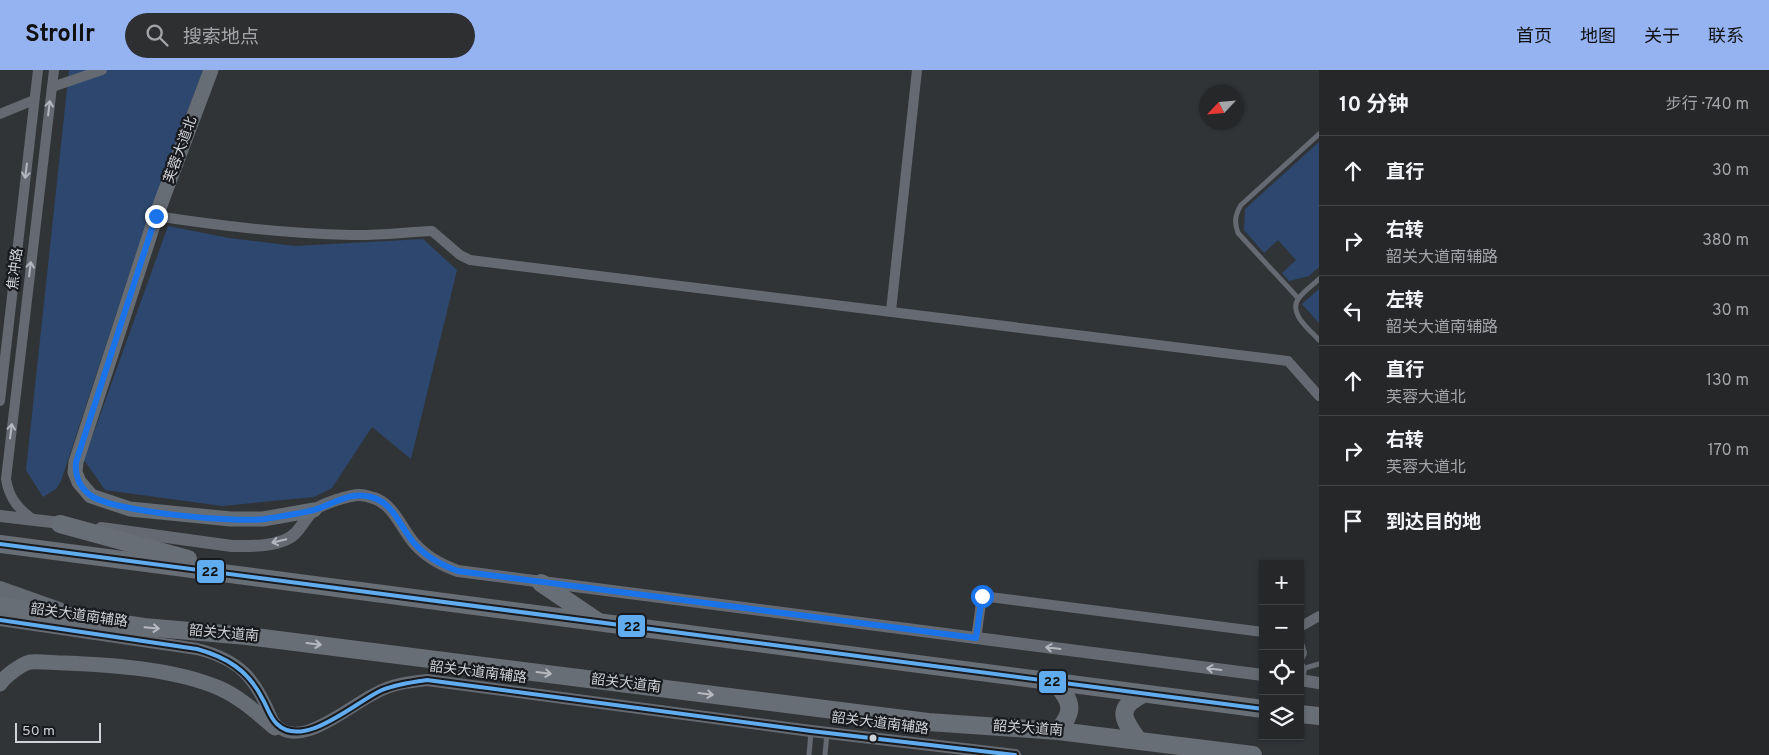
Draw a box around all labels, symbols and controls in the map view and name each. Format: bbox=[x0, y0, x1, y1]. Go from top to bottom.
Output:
search box bbox=[125, 13, 475, 58]
text: Strollr bbox=[25, 20, 95, 50]
icon: search bbox=[143, 21, 171, 49]
text: 搜索地点 bbox=[183, 26, 259, 50]
text: 首页 bbox=[1516, 26, 1552, 49]
text: 地图 bbox=[1580, 26, 1616, 49]
text: 关于 bbox=[1644, 26, 1680, 49]
text: 联系 bbox=[1708, 26, 1744, 49]
north arrow bbox=[1199, 85, 1244, 130]
text: 10 分钟 bbox=[1339, 92, 1408, 119]
text: 步行 · 740 m bbox=[1666, 95, 1749, 115]
one-way arrow bbox=[44, 100, 54, 116]
street label: 芙蓉大道北 bbox=[160, 114, 201, 186]
icon: ahead bbox=[1339, 157, 1367, 185]
text: 直行 bbox=[1386, 161, 1424, 185]
text: 30 m bbox=[1712, 161, 1749, 181]
one-way arrow bbox=[21, 162, 31, 178]
route end bbox=[145, 205, 168, 228]
text: 右转 bbox=[1386, 219, 1424, 243]
icon: right bbox=[1339, 227, 1367, 255]
text: 380 m bbox=[1702, 231, 1749, 251]
street label: 焦冲路 bbox=[5, 247, 27, 291]
text: 韶关大道南辅路 bbox=[1386, 248, 1498, 268]
one-way arrow bbox=[25, 262, 35, 278]
text: 左转 bbox=[1386, 289, 1424, 313]
icon: left bbox=[1339, 297, 1367, 325]
text: 30 m bbox=[1712, 301, 1749, 321]
text: 韶关大道南辅路 bbox=[1386, 318, 1498, 338]
text: 直行 bbox=[1386, 359, 1424, 383]
icon: ahead bbox=[1339, 367, 1367, 395]
text: 130 m bbox=[1706, 371, 1749, 391]
text: 芙蓉大道北 bbox=[1386, 388, 1466, 408]
one-way arrow bbox=[6, 423, 16, 439]
text: 右转 bbox=[1386, 429, 1424, 453]
icon: right bbox=[1339, 437, 1367, 465]
text: 170 m bbox=[1708, 441, 1749, 461]
text: 芙蓉大道北 bbox=[1386, 458, 1466, 478]
icon: arrive bbox=[1339, 507, 1367, 535]
text: 到达目的地 bbox=[1386, 511, 1481, 535]
one-way arrow bbox=[271, 537, 287, 546]
line badge: 22 bbox=[196, 559, 225, 584]
map controls bbox=[1259, 560, 1304, 740]
button: + bbox=[1259, 560, 1304, 605]
text: 22 bbox=[201, 564, 219, 581]
route start bbox=[971, 585, 994, 608]
street label: 韶关大道南辅路 bbox=[29, 601, 129, 631]
button: − bbox=[1259, 605, 1304, 650]
line badge: 22 bbox=[617, 614, 646, 638]
text: 22 bbox=[623, 619, 641, 636]
street label: 韶关大道南 bbox=[188, 622, 260, 646]
one-way arrow bbox=[144, 623, 160, 632]
one-way arrow bbox=[306, 639, 322, 649]
one-way arrow bbox=[1046, 643, 1062, 653]
button: locate bbox=[1259, 650, 1304, 695]
street label: 韶关大道南辅路 bbox=[428, 659, 528, 687]
one-way arrow bbox=[1207, 664, 1223, 674]
one-way arrow bbox=[536, 669, 552, 679]
line badge: 22 bbox=[1038, 670, 1067, 694]
street label: 韶关大道南 bbox=[590, 671, 662, 697]
text: 22 bbox=[1043, 674, 1061, 691]
one-way arrow bbox=[697, 689, 713, 699]
button: layers bbox=[1259, 695, 1304, 740]
street label: 韶关大道南辅路 bbox=[830, 710, 930, 738]
street label: 韶关大道南 bbox=[992, 718, 1064, 740]
scale bar bbox=[15, 720, 101, 743]
text: 50 m bbox=[22, 723, 55, 740]
unlabelled marker bbox=[868, 733, 878, 743]

